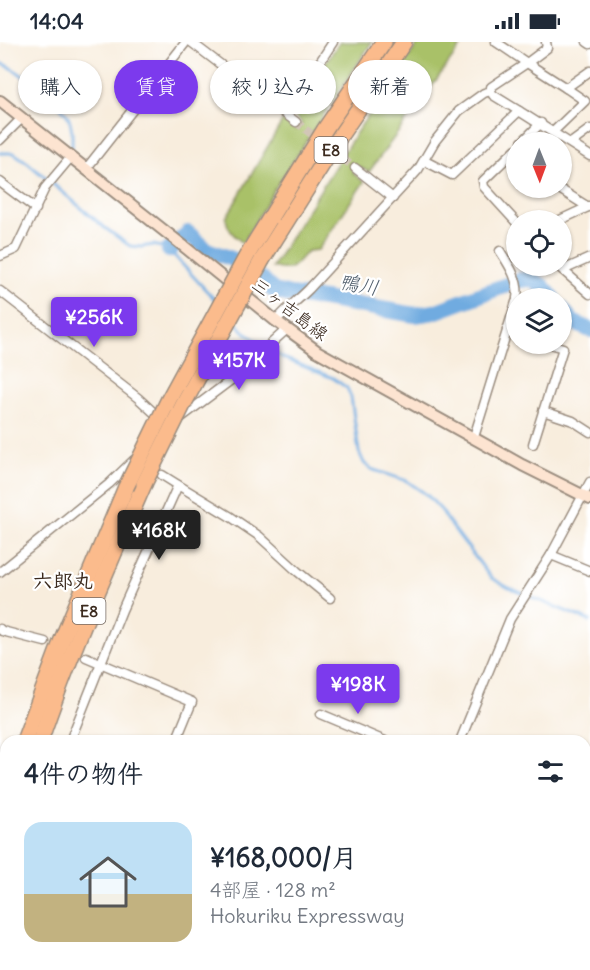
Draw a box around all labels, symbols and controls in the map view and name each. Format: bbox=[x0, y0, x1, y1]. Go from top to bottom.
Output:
text: 14:04 bbox=[30, 7, 84, 35]
chip: 購入 bbox=[18, 60, 102, 114]
chip: 賃貸 bbox=[114, 60, 198, 114]
chip: 絞り込み bbox=[210, 60, 336, 114]
chip: 新着 bbox=[348, 60, 432, 114]
north arrow bbox=[506, 132, 572, 198]
map controls bbox=[506, 132, 572, 354]
road number: E8 bbox=[314, 137, 348, 163]
button: locate bbox=[506, 210, 572, 276]
water label: 鴨川 bbox=[337, 268, 381, 300]
street label: 三ヶ吉島線 bbox=[247, 273, 333, 345]
button: layers bbox=[506, 288, 572, 354]
pin: ¥256K bbox=[52, 297, 136, 348]
text: ¥256K bbox=[65, 304, 123, 329]
pin: ¥157K bbox=[197, 340, 281, 391]
text: ¥157K bbox=[212, 347, 266, 372]
pin: ¥168K bbox=[117, 510, 201, 561]
text: ¥168K bbox=[131, 517, 187, 542]
district label: 六郎丸 bbox=[33, 568, 93, 593]
road number: E8 bbox=[72, 598, 106, 624]
pin: ¥198K bbox=[316, 664, 400, 715]
text: ¥198K bbox=[330, 671, 386, 696]
icon: filters bbox=[534, 755, 567, 788]
text: 4件の物件 bbox=[24, 757, 143, 790]
text: ¥168,000/月 bbox=[210, 841, 357, 874]
icon: home bbox=[72, 846, 144, 918]
text: 4部屋 · 128 m² bbox=[210, 877, 336, 902]
text: Hokuriku Expressway bbox=[210, 903, 405, 928]

